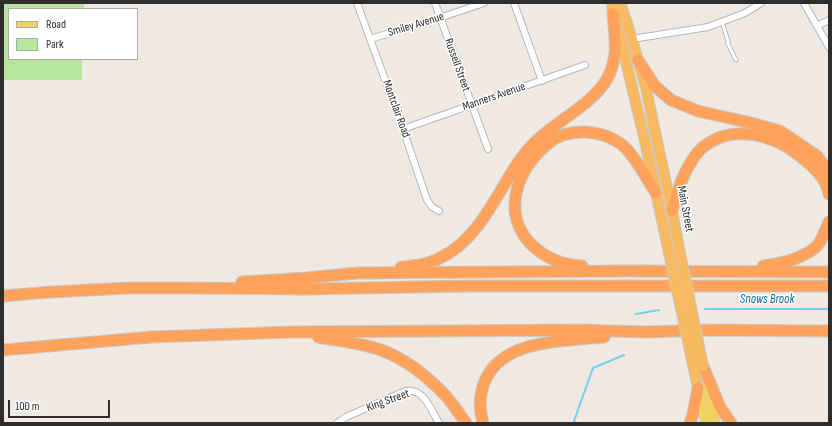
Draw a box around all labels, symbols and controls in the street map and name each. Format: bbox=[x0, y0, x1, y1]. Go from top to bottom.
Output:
legend bbox=[8, 8, 138, 60]
street label: Smiley Avenue bbox=[386, 10, 446, 40]
text: Road bbox=[46, 17, 66, 32]
street label: Russell Street bbox=[441, 36, 473, 94]
text: Park bbox=[46, 37, 64, 52]
street label: Montclair Road bbox=[379, 78, 413, 140]
street label: Manners Avenue bbox=[461, 80, 527, 114]
street label: Main Street bbox=[674, 185, 696, 233]
water label: Snows Brook bbox=[740, 292, 794, 308]
street label: King Street bbox=[364, 387, 412, 415]
scale bar bbox=[10, 392, 112, 418]
text: 100 m bbox=[15, 399, 40, 414]

